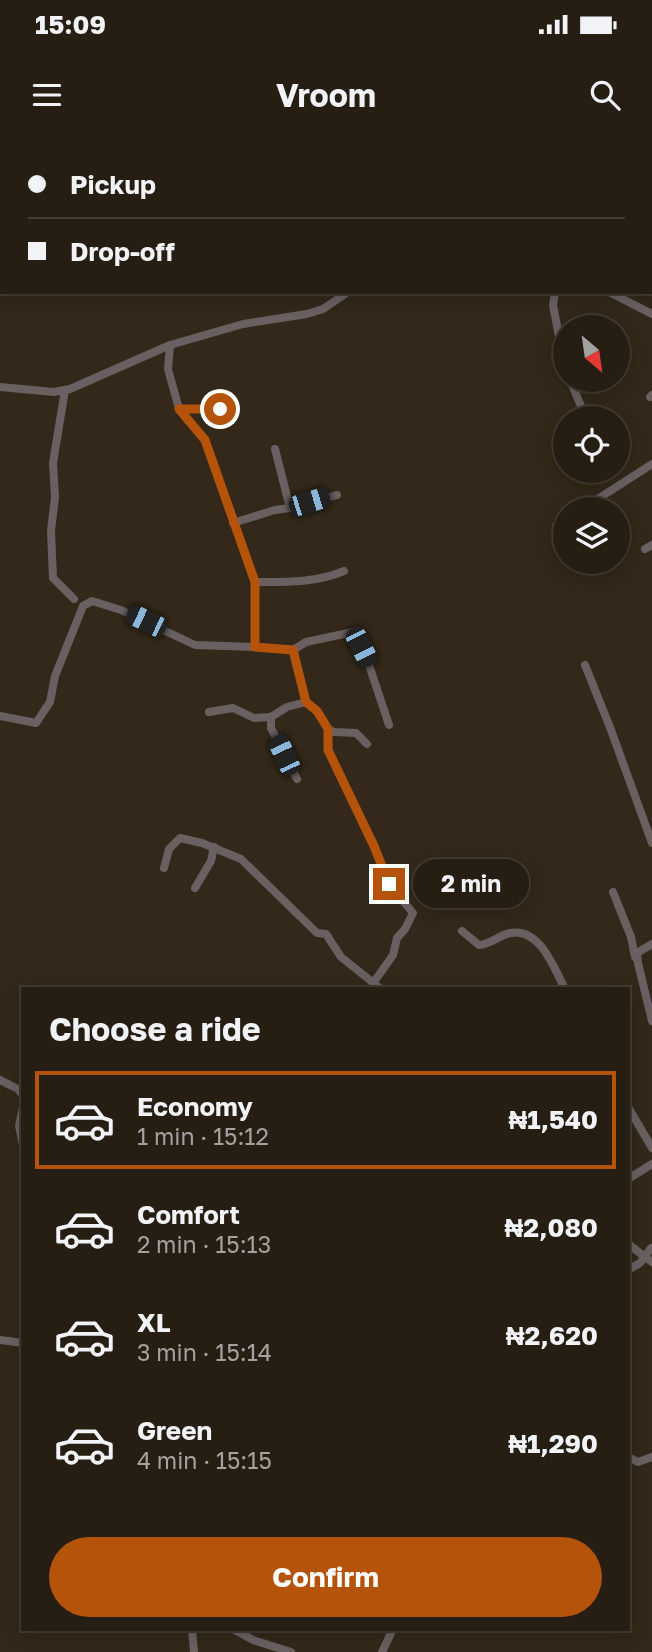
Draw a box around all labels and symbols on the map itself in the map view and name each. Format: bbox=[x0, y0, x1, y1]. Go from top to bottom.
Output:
north arrow bbox=[553, 315, 630, 392]
route start bbox=[204, 393, 236, 425]
car bbox=[286, 486, 333, 518]
car bbox=[123, 602, 170, 640]
car bbox=[343, 624, 380, 670]
car bbox=[266, 732, 303, 778]
callout: 2 min bbox=[414, 860, 529, 908]
route end bbox=[373, 868, 405, 900]

